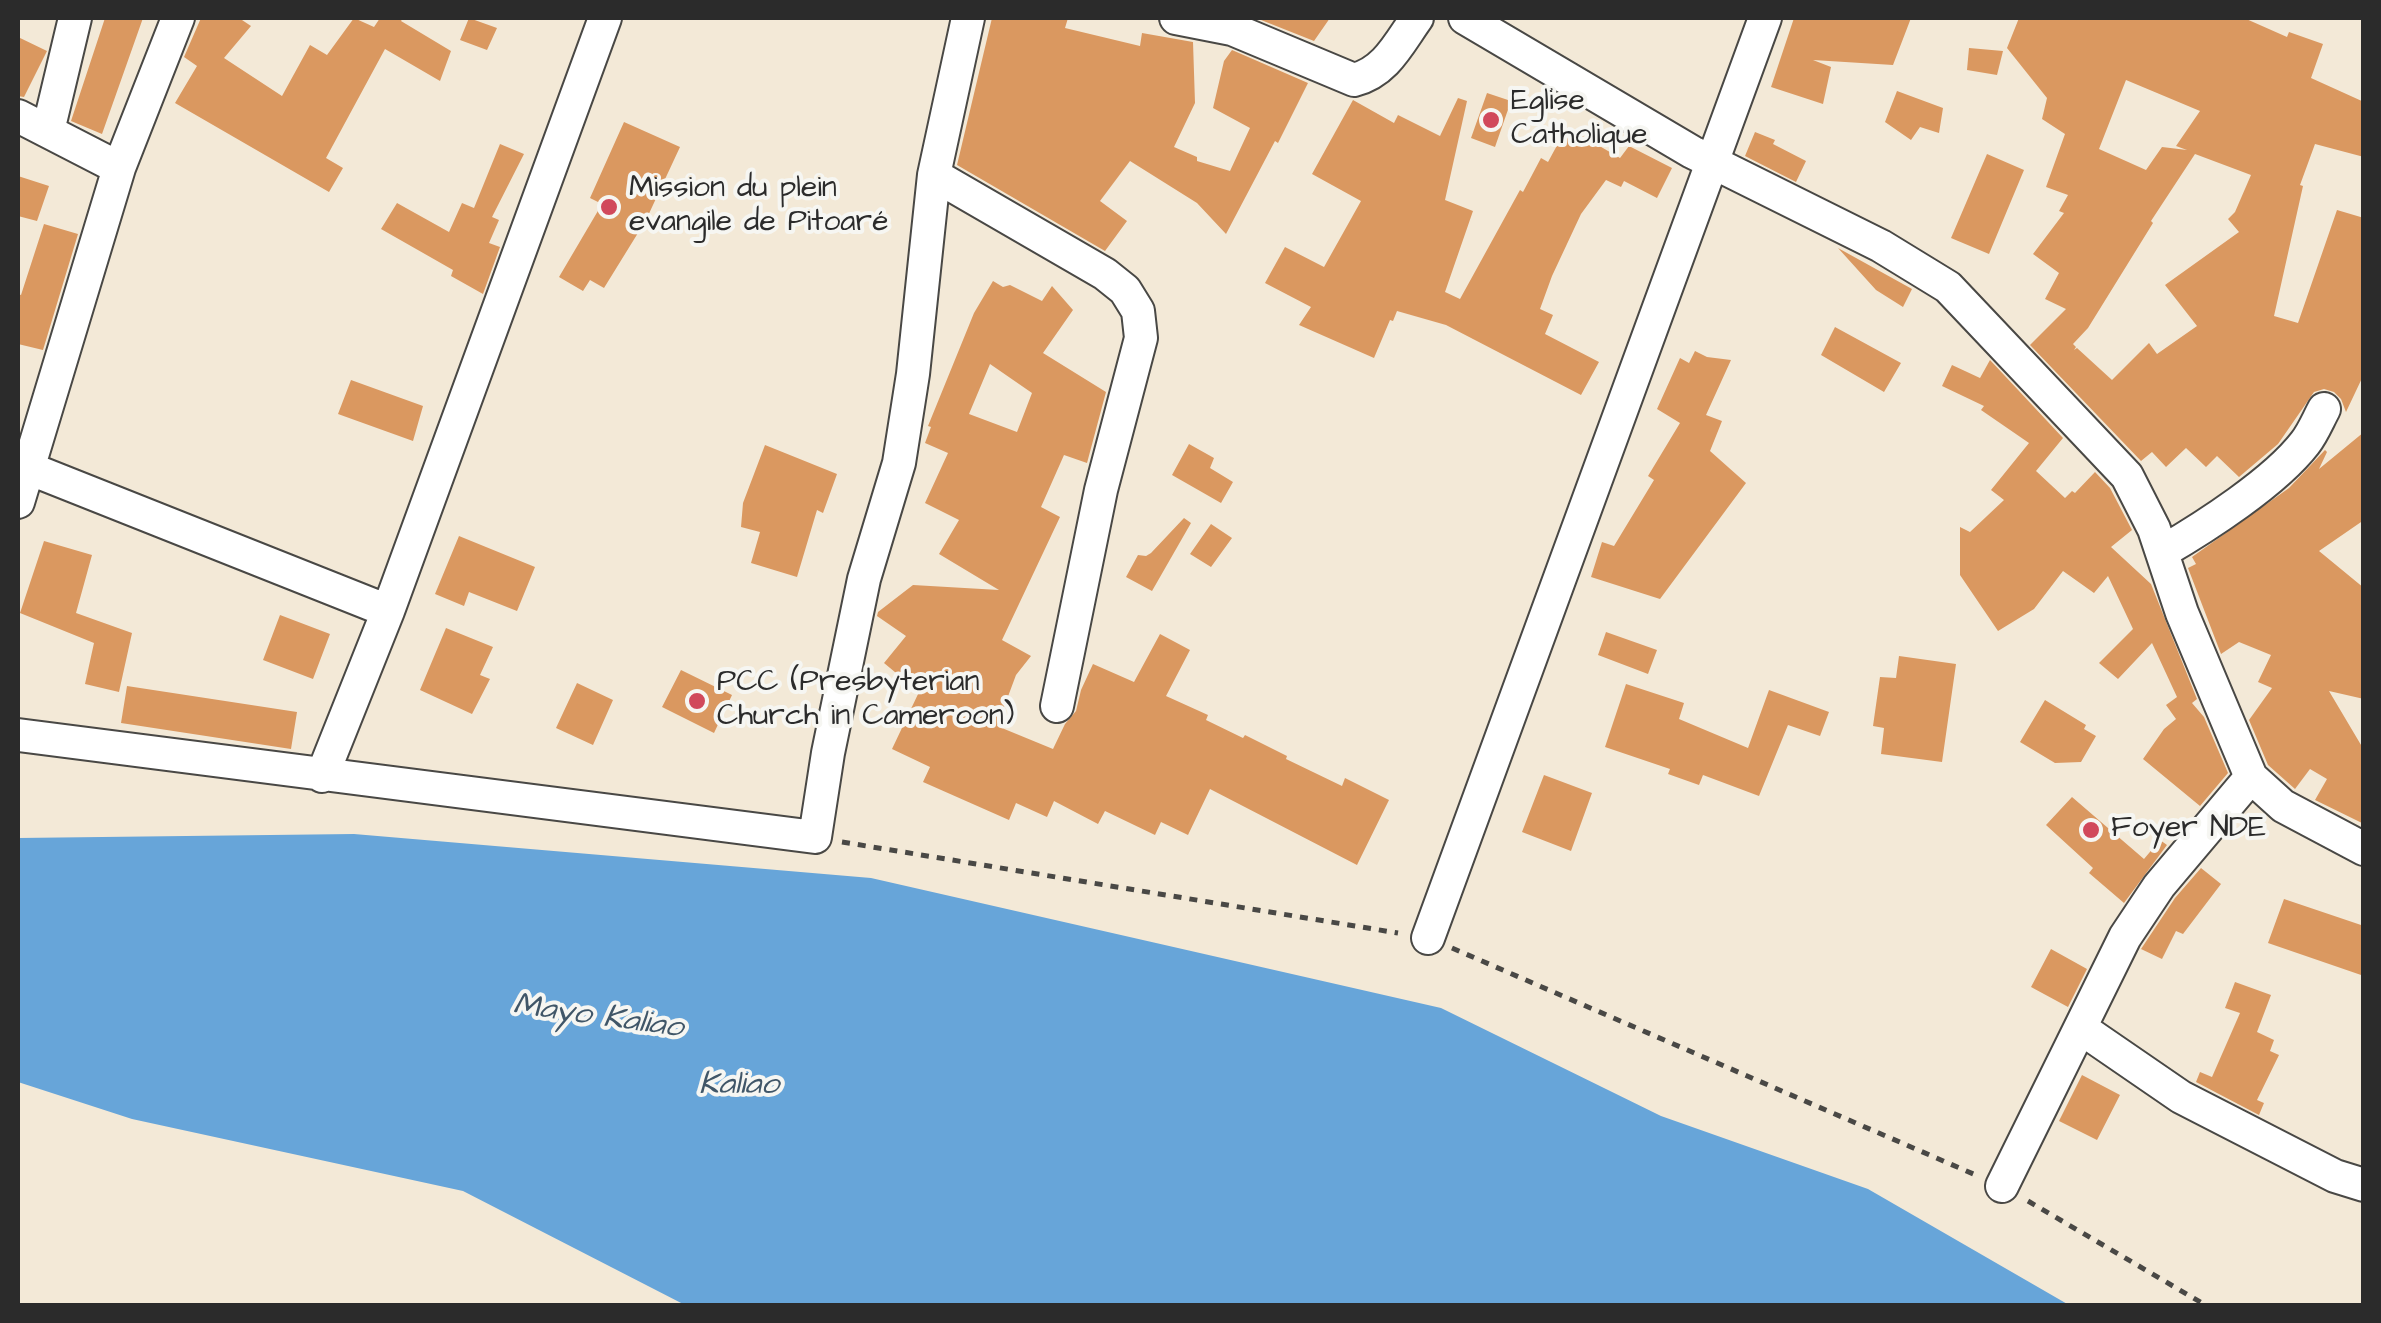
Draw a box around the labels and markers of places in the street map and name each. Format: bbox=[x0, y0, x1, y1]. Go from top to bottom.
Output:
place label: Eglise Catholique bbox=[1511, 85, 1647, 156]
marker: Eglise Catholique bbox=[1480, 109, 1502, 131]
place label: Mission du plein evangile de Pitoaré bbox=[629, 172, 888, 242]
marker: Mission du plein evangile de Pitoaré bbox=[598, 196, 620, 218]
place label: PCC (Presbyterian Church in Cameroon) bbox=[717, 666, 1014, 736]
marker: PCC (Presbyterian Church in Cameroon) bbox=[686, 690, 708, 712]
place label: Foyer NDE bbox=[2111, 812, 2266, 848]
marker: Foyer NDE bbox=[2080, 819, 2102, 841]

